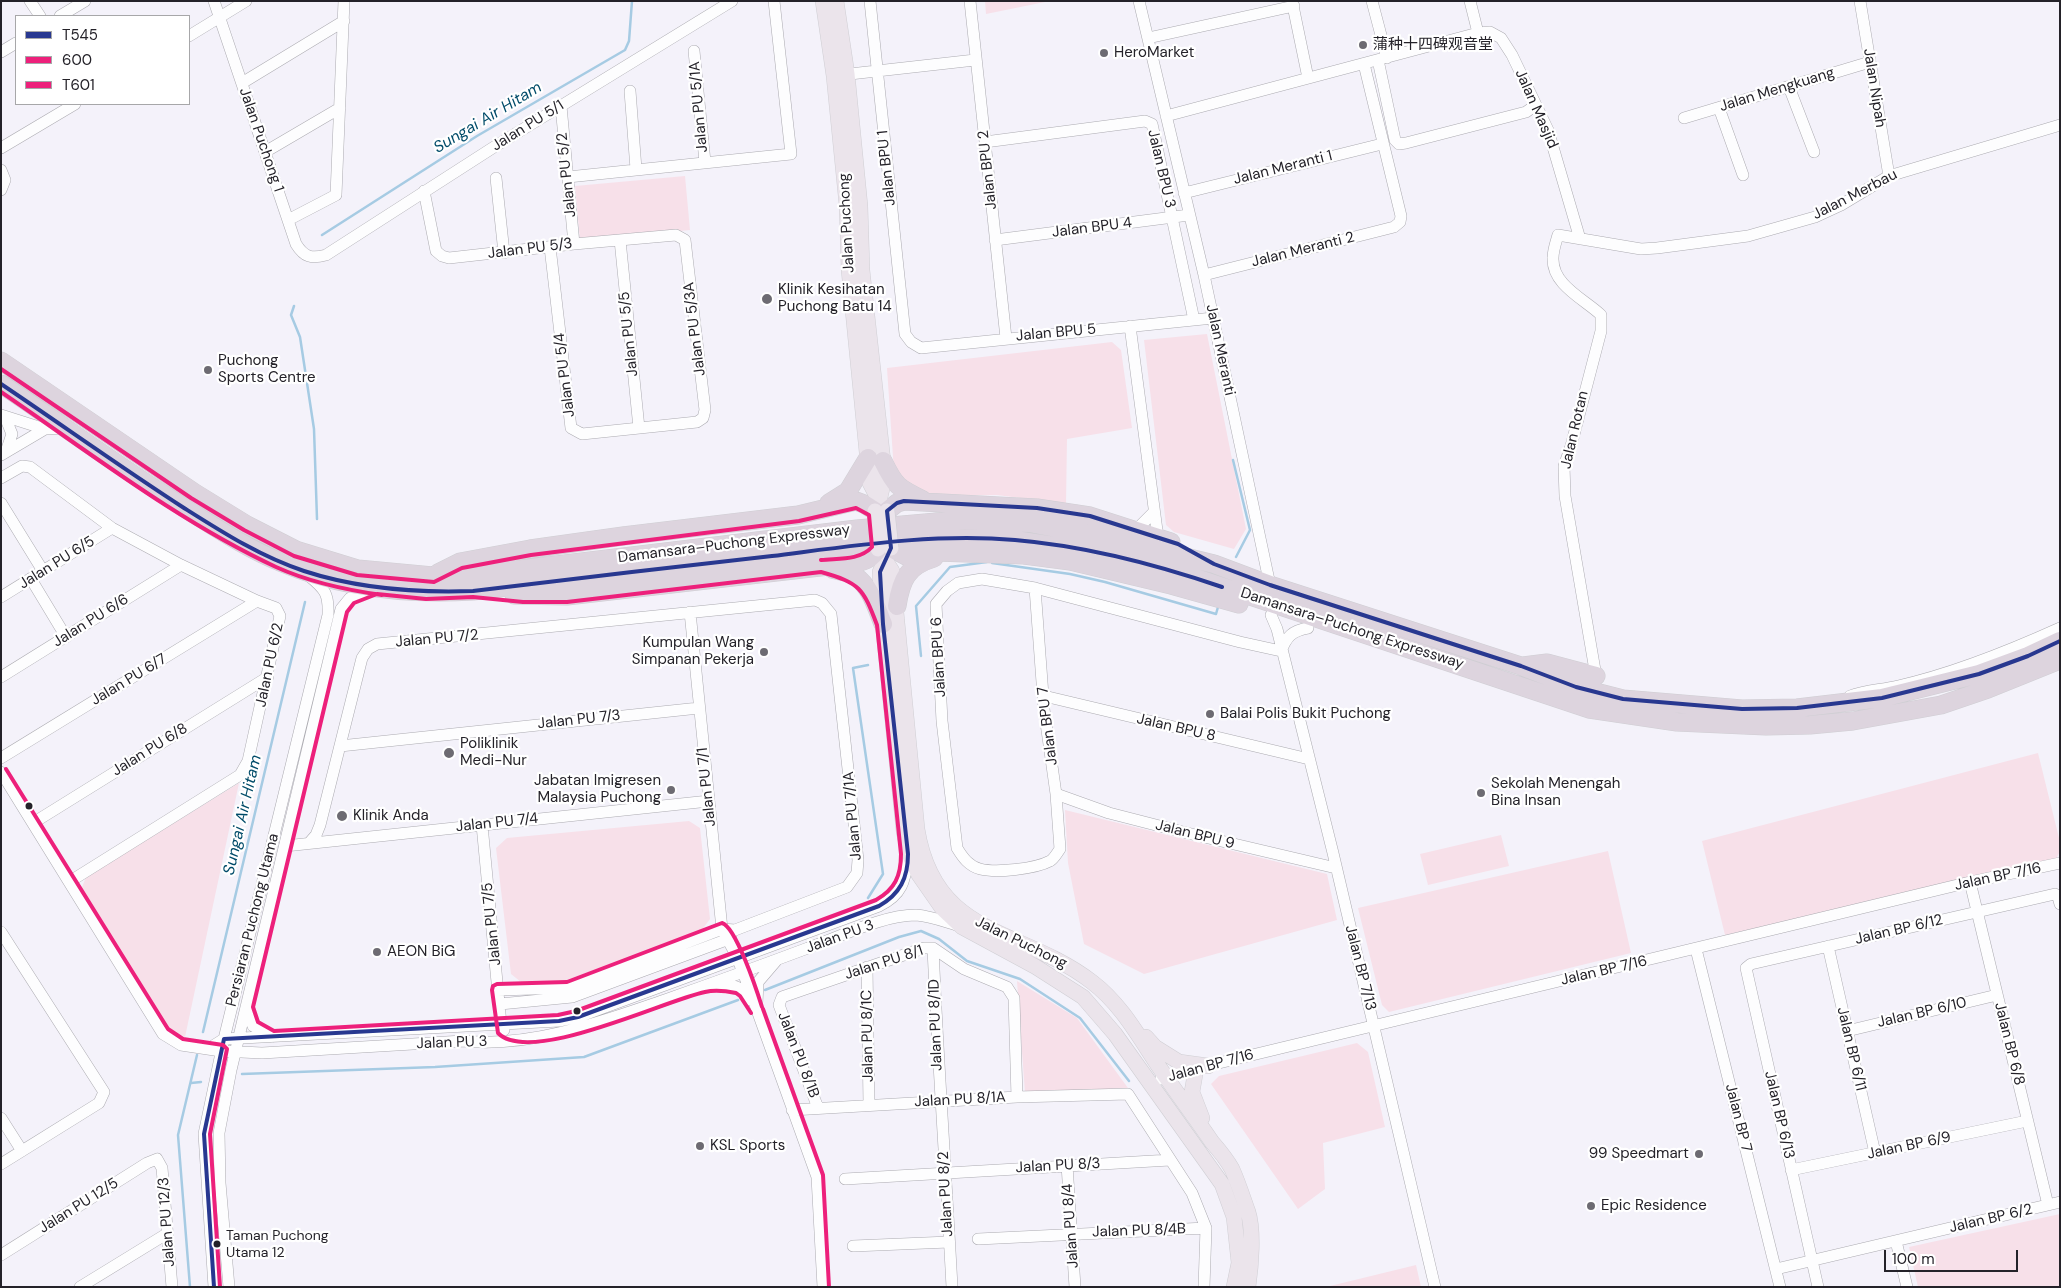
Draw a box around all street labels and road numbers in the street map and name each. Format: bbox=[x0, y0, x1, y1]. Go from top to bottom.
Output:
street label: Jalan Nipah bbox=[1859, 47, 1889, 129]
street label: Jalan PU 5/1A bbox=[686, 61, 712, 153]
street label: Jalan Mengkuang bbox=[1717, 64, 1837, 116]
street label: Jalan Masjid bbox=[1511, 67, 1561, 151]
street label: Jalan Puchong 1 bbox=[235, 86, 287, 194]
street label: Jalan PU 5/1 bbox=[489, 97, 567, 155]
street label: Jalan BPU 3 bbox=[1143, 128, 1179, 210]
street label: Jalan BPU 1 bbox=[874, 129, 900, 207]
street label: Jalan BPU 2 bbox=[975, 129, 1001, 211]
street label: Jalan PU 5/2 bbox=[554, 132, 580, 218]
street label: Jalan Meranti 1 bbox=[1232, 147, 1334, 189]
street label: Jalan Merbau bbox=[1810, 166, 1900, 224]
street label: Jalan Puchong bbox=[835, 173, 859, 273]
street label: Jalan BPU 4 bbox=[1051, 214, 1133, 242]
street label: Jalan Meranti 2 bbox=[1250, 229, 1356, 271]
street label: Jalan PU 5/3 bbox=[487, 235, 573, 263]
street label: Jalan PU 5/3A bbox=[680, 281, 710, 377]
street label: Jalan PU 5/5 bbox=[616, 291, 642, 377]
street label: Jalan Meranti bbox=[1202, 303, 1238, 397]
street label: Jalan BPU 5 bbox=[1015, 321, 1097, 345]
street label: Jalan PU 5/4 bbox=[551, 332, 579, 418]
street label: Jalan Rotan bbox=[1557, 389, 1593, 471]
street label: Damansara–Puchong Expressway bbox=[617, 521, 851, 567]
street label: Jalan PU 6/5 bbox=[16, 533, 98, 593]
street label: Damansara–Puchong Expressway bbox=[1238, 584, 1466, 674]
street label: Jalan PU 6/6 bbox=[50, 591, 132, 651]
street label: Jalan BPU 6 bbox=[928, 616, 950, 698]
street label: Jalan PU 6/2 bbox=[252, 621, 288, 709]
street label: Jalan PU 7/2 bbox=[395, 626, 479, 652]
street label: Jalan PU 6/7 bbox=[88, 650, 170, 710]
street label: Jalan BPU 7 bbox=[1034, 686, 1062, 766]
street label: Jalan PU 7/3 bbox=[537, 707, 621, 733]
street label: Jalan BPU 8 bbox=[1135, 710, 1217, 746]
street label: Jalan PU 6/8 bbox=[109, 720, 191, 780]
street label: Jalan PU 7/1 bbox=[694, 746, 720, 828]
street label: Jalan PU 7/1A bbox=[840, 771, 866, 861]
street label: Jalan PU 7/4 bbox=[455, 810, 539, 836]
street label: Jalan BPU 9 bbox=[1154, 816, 1236, 854]
street label: Persiaran Puchong Utama bbox=[223, 832, 283, 1008]
street label: Jalan BP 7/16 bbox=[1953, 859, 2043, 895]
street label: Jalan PU 7/5 bbox=[479, 881, 505, 967]
street label: Jalan BP 6/12 bbox=[1853, 911, 1945, 949]
street label: Jalan Puchong bbox=[972, 913, 1070, 973]
street label: Jalan PU 3 bbox=[803, 916, 877, 958]
street label: Jalan BP 7/13 bbox=[1341, 923, 1379, 1013]
street label: Jalan PU 8/1 bbox=[842, 942, 926, 984]
street label: Jalan BP 7/16 bbox=[1559, 952, 1649, 990]
street label: Jalan PU 8/1D bbox=[925, 979, 947, 1071]
street label: Jalan PU 8/1C bbox=[858, 990, 878, 1082]
street label: Jalan BP 6/10 bbox=[1876, 994, 1968, 1032]
street label: Jalan BP 6/8 bbox=[1990, 1001, 2028, 1087]
street label: Jalan BP 6/11 bbox=[1833, 1005, 1869, 1093]
street label: Jalan PU 8/1B bbox=[773, 1010, 823, 1100]
street label: Jalan PU 3 bbox=[416, 1033, 488, 1053]
street label: Jalan BP 7/16 bbox=[1166, 1046, 1256, 1086]
street label: Jalan BP 6/13 bbox=[1760, 1069, 1798, 1161]
street label: Jalan BP 7 bbox=[1721, 1082, 1755, 1154]
street label: Jalan PU 8/1A bbox=[914, 1089, 1006, 1111]
street label: Jalan BP 6/9 bbox=[1866, 1128, 1952, 1164]
street label: Jalan PU 8/2 bbox=[935, 1151, 957, 1237]
street label: Jalan PU 8/3 bbox=[1015, 1155, 1101, 1177]
street label: Jalan PU 12/5 bbox=[36, 1174, 122, 1238]
street label: Jalan PU 12/3 bbox=[155, 1177, 179, 1267]
street label: Jalan PU 8/4 bbox=[1059, 1183, 1083, 1269]
street label: Jalan BP 6/2 bbox=[1948, 1201, 2034, 1237]
street label: Jalan PU 8/4B bbox=[1092, 1220, 1186, 1242]

